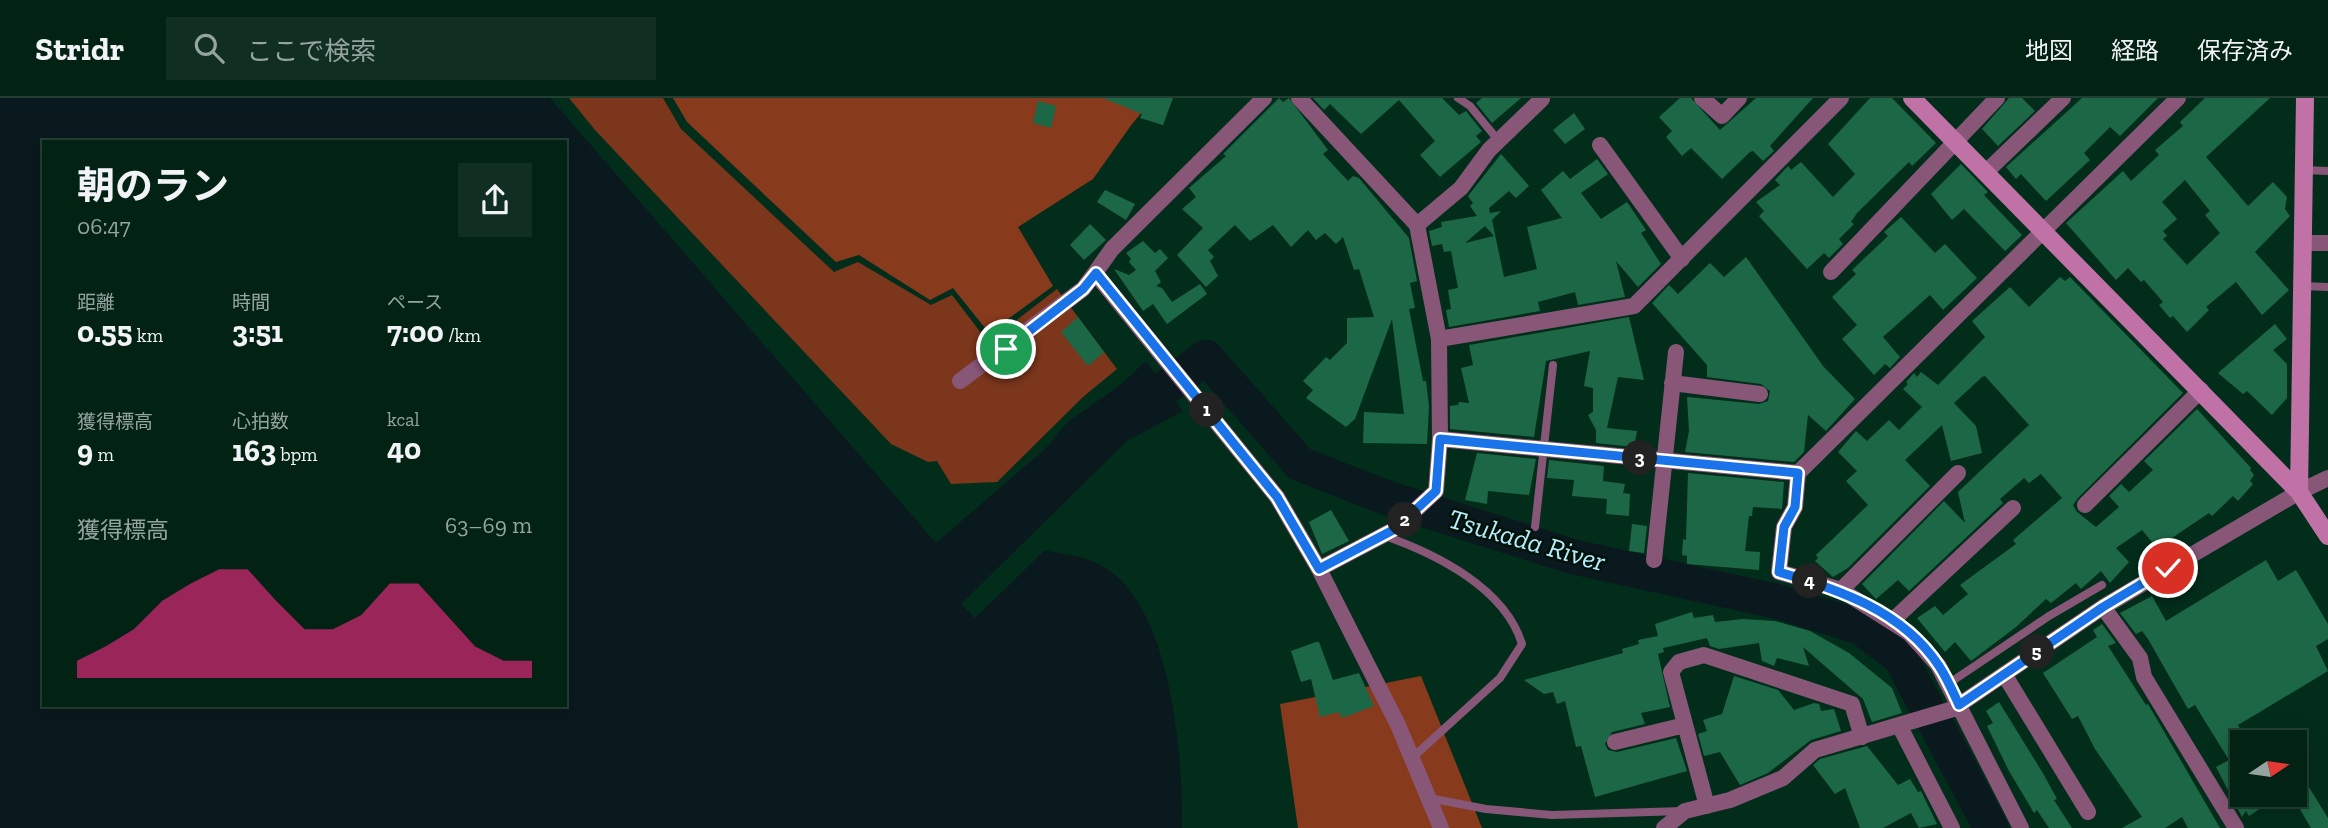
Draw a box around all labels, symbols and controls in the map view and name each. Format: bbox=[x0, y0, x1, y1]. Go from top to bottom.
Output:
search box bbox=[166, 17, 656, 80]
text: Stridr bbox=[35, 29, 124, 68]
icon: search bbox=[190, 29, 228, 67]
text: ここで検索 bbox=[246, 35, 376, 67]
text: 地図 bbox=[2025, 36, 2073, 65]
text: 経路 bbox=[2111, 36, 2159, 65]
text: 保存済み bbox=[2197, 36, 2293, 65]
text: 朝のラン bbox=[77, 163, 229, 209]
button: share bbox=[458, 163, 532, 237]
text: 06:47 bbox=[77, 212, 130, 240]
text: 距離 bbox=[77, 291, 115, 314]
text: 時間 bbox=[232, 291, 270, 314]
text: ペース bbox=[387, 291, 443, 314]
text: 0.55 bbox=[77, 314, 132, 350]
text: 3:51 bbox=[232, 314, 283, 350]
text: 7:00 bbox=[387, 314, 444, 350]
pin bbox=[976, 319, 1036, 379]
text: km bbox=[132, 324, 163, 347]
text: /km bbox=[444, 324, 481, 347]
icon: arrive bbox=[987, 330, 1025, 368]
pin: 1 bbox=[1190, 392, 1224, 428]
text: 1 bbox=[1203, 398, 1210, 421]
text: kcal bbox=[387, 408, 420, 431]
text: 獲得標高 bbox=[77, 410, 153, 433]
text: 心拍数 bbox=[232, 410, 289, 433]
text: 40 bbox=[387, 431, 421, 467]
text: 9 bbox=[77, 433, 93, 469]
text: 163 bbox=[232, 433, 276, 469]
pin: 3 bbox=[1622, 440, 1658, 476]
text: m bbox=[93, 443, 114, 466]
text: bpm bbox=[276, 443, 318, 466]
text: 3 bbox=[1634, 446, 1645, 469]
pin: 2 bbox=[1388, 502, 1422, 538]
water label: Tsukada River bbox=[1445, 502, 1610, 578]
text: 2 bbox=[1399, 508, 1410, 531]
text: 63–69 m bbox=[445, 511, 532, 539]
text: 獲得標高 bbox=[77, 516, 169, 544]
pin bbox=[2138, 538, 2198, 598]
icon: check bbox=[2149, 549, 2187, 587]
pin: 4 bbox=[1792, 564, 1828, 598]
text: 4 bbox=[1804, 569, 1815, 592]
pin: 5 bbox=[2020, 634, 2054, 670]
text: 5 bbox=[2032, 640, 2041, 663]
north arrow bbox=[2230, 730, 2306, 807]
map controls bbox=[2230, 730, 2307, 807]

